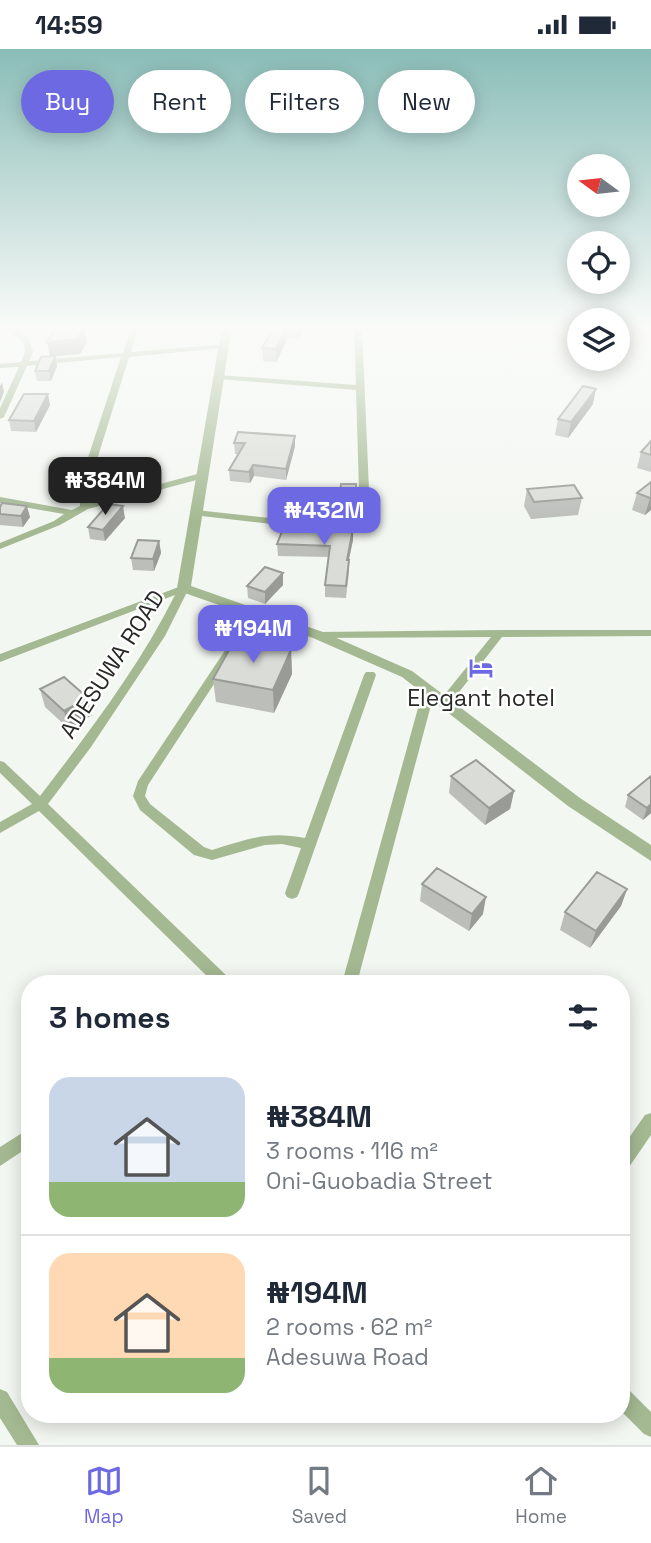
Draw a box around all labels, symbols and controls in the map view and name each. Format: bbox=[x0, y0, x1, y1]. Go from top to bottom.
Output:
text: 14:59 bbox=[35, 8, 103, 42]
chip: Buy bbox=[21, 70, 114, 133]
chip: Rent bbox=[128, 70, 231, 133]
chip: Filters bbox=[245, 70, 364, 133]
chip: New bbox=[378, 70, 475, 133]
north arrow bbox=[567, 154, 630, 217]
map controls bbox=[567, 154, 630, 371]
button: locate bbox=[567, 231, 630, 294]
button: layers bbox=[567, 308, 630, 371]
pin: ₦384M bbox=[56, 457, 154, 517]
text: ₦384M bbox=[64, 465, 146, 495]
pin: ₦432M bbox=[275, 487, 373, 547]
text: ₦432M bbox=[283, 495, 365, 525]
street label: ADESUWA ROAD bbox=[53, 584, 171, 744]
pin: ₦194M bbox=[204, 605, 302, 665]
text: ₦194M bbox=[214, 613, 292, 643]
hotel icon: Elegant hotel bbox=[467, 654, 495, 682]
place label: Elegant hotel bbox=[407, 683, 555, 713]
text: 3 homes bbox=[49, 998, 170, 1037]
icon: filters bbox=[564, 998, 602, 1036]
text: ₦384M bbox=[266, 1097, 372, 1136]
icon: home bbox=[105, 1105, 189, 1189]
text: 3 rooms · 116 m² bbox=[266, 1136, 438, 1166]
text: Oni-Guobadia Street bbox=[266, 1166, 493, 1196]
text: ₦194M bbox=[266, 1273, 368, 1312]
icon: home bbox=[105, 1281, 189, 1365]
text: 2 rooms · 62 m² bbox=[266, 1312, 432, 1342]
text: Adesuwa Road bbox=[266, 1342, 429, 1372]
tab: Map bbox=[84, 1462, 124, 1529]
tab: Saved bbox=[292, 1462, 347, 1529]
tab: Home bbox=[515, 1462, 567, 1529]

